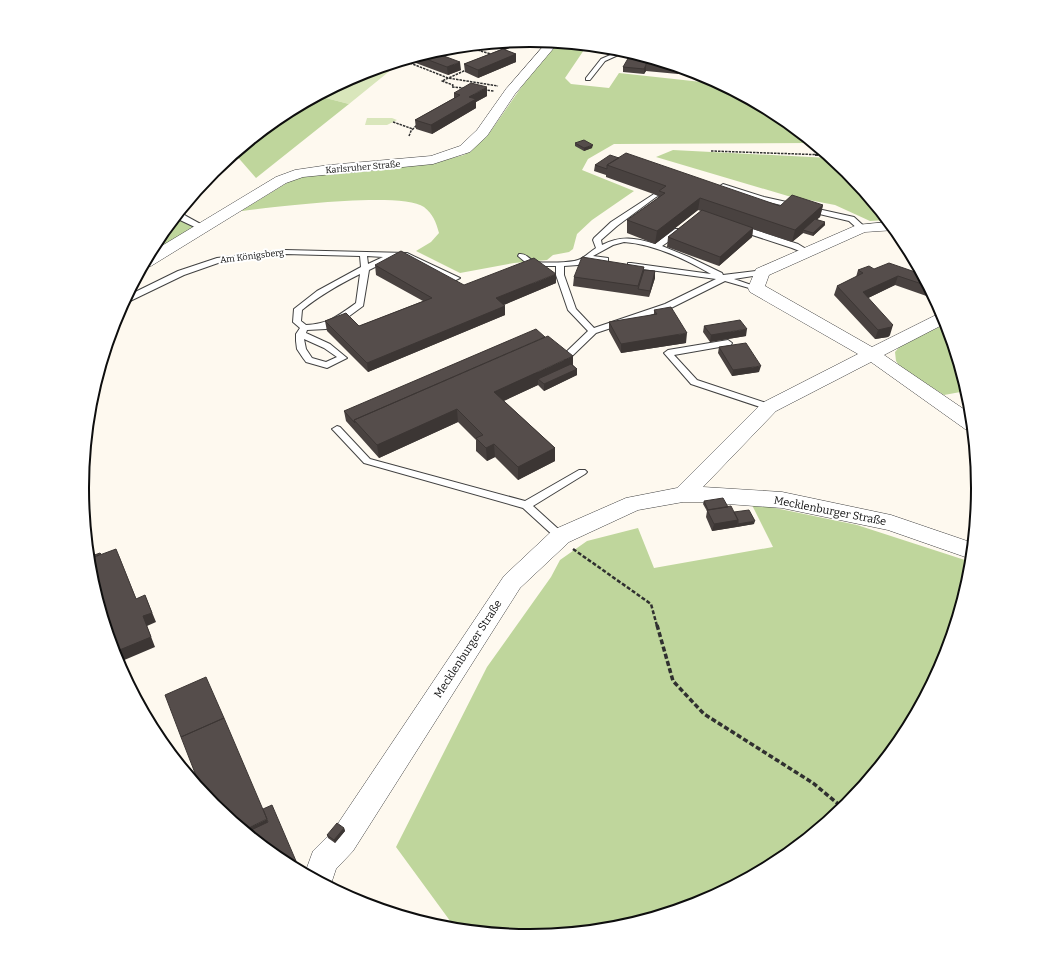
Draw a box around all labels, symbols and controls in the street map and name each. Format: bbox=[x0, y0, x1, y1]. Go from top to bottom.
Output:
street label: Karlsruher Straße bbox=[325, 159, 401, 175]
street label: Am Königsberg bbox=[219, 247, 285, 265]
street label: Mecklenburger Straße bbox=[773, 494, 887, 528]
street label: Mecklenburger Straße bbox=[431, 598, 505, 700]

